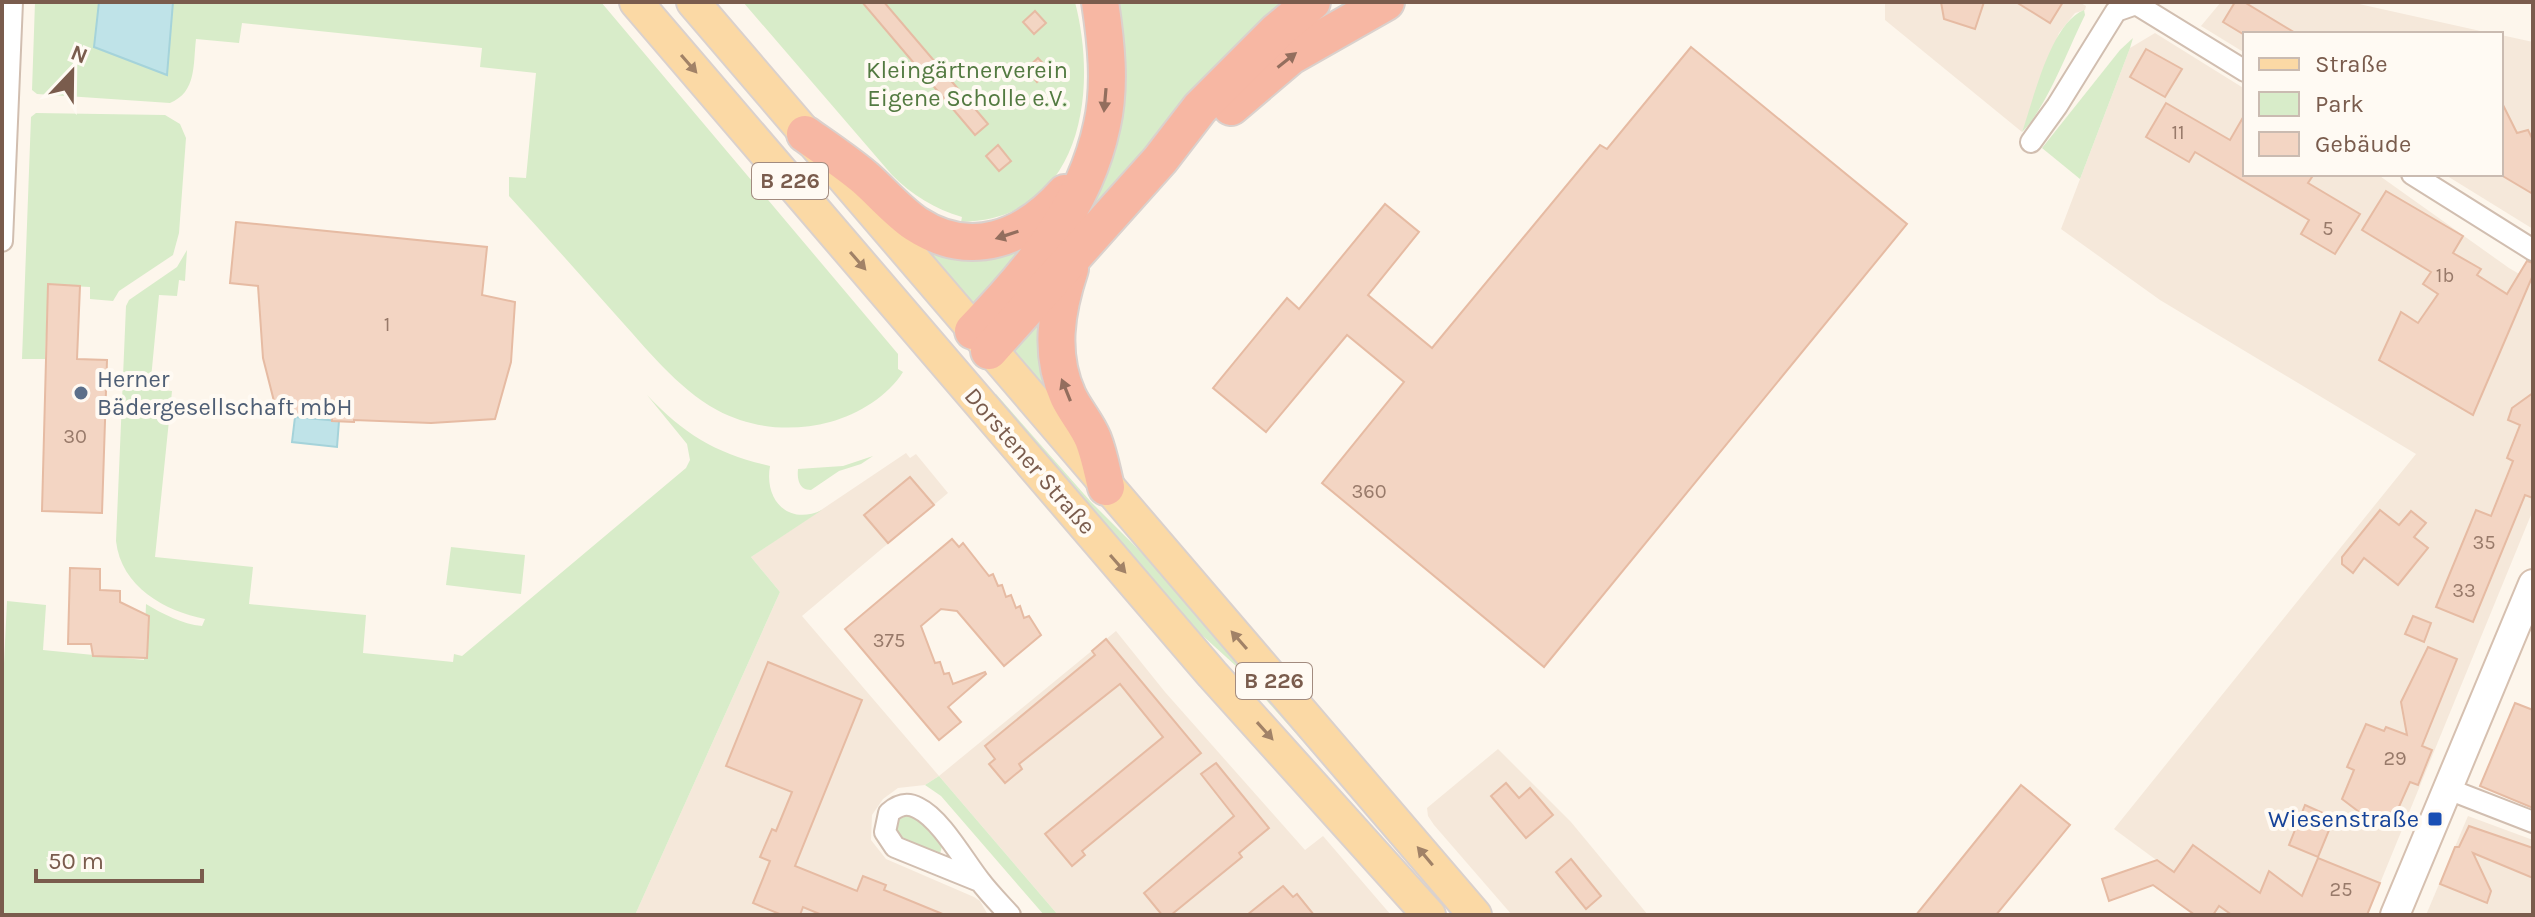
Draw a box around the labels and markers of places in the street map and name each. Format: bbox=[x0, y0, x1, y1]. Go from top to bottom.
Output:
place label: Herner Bädergesellschaft mbH bbox=[97, 365, 353, 421]
marker: Herner Bädergesellschaft mbH bbox=[72, 384, 90, 402]
place label: Wiesenstraße bbox=[2268, 805, 2419, 833]
marker: Wiesenstraße bbox=[2426, 810, 2444, 828]

